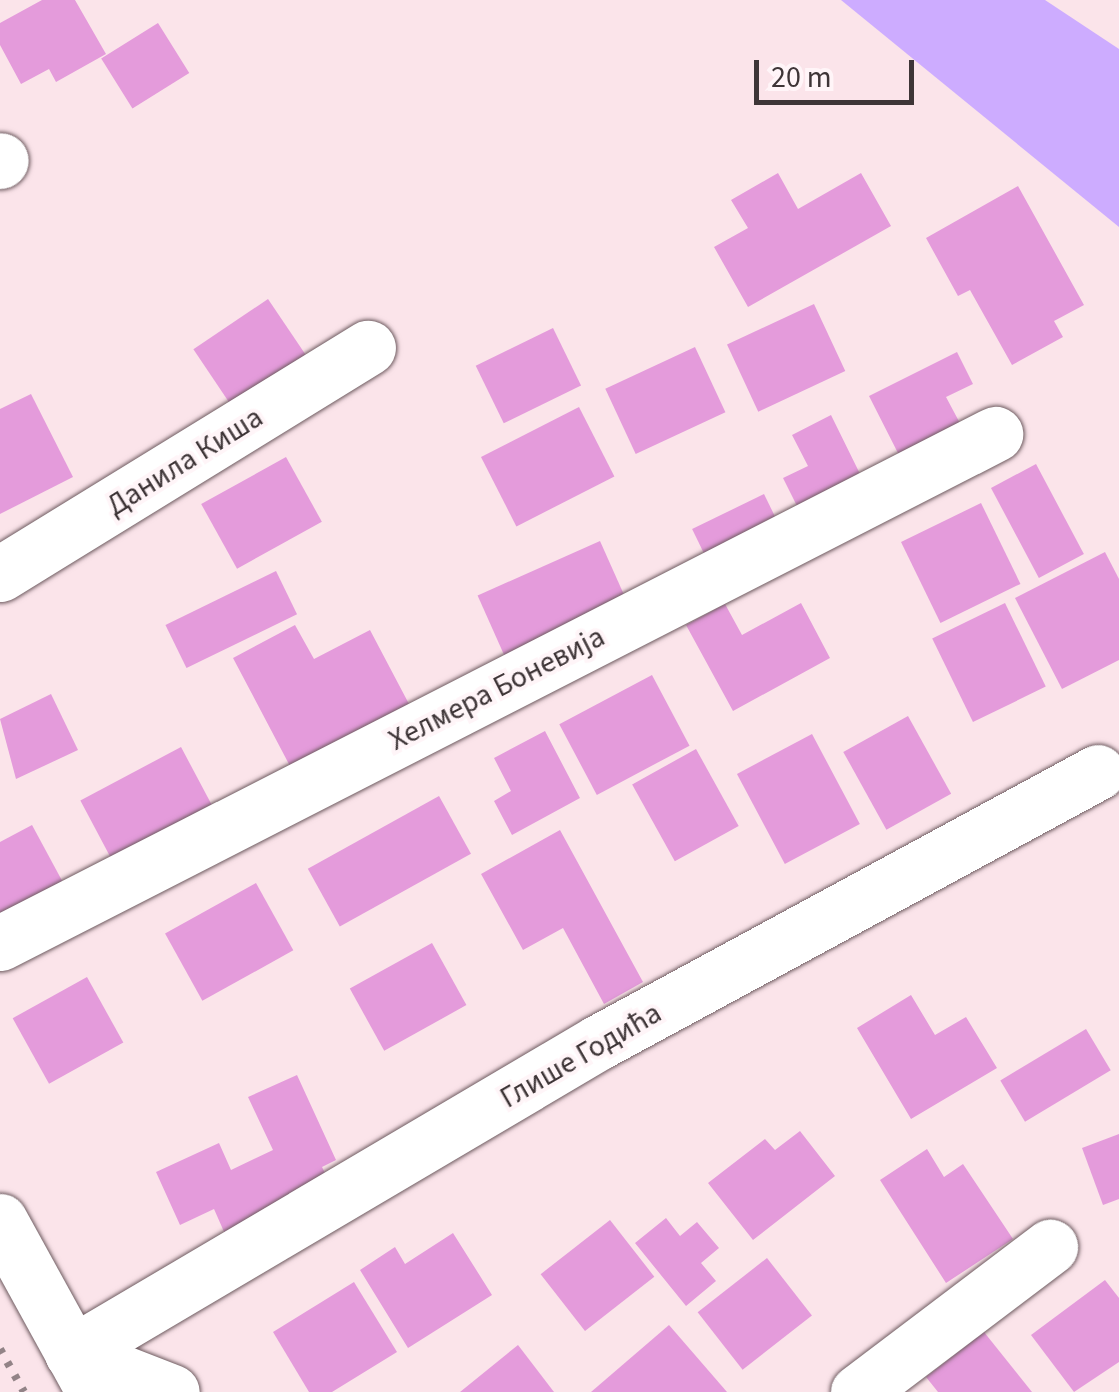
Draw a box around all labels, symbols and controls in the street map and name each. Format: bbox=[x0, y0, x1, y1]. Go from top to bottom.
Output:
scale bar bbox=[759, 40, 919, 102]
text: 20 m bbox=[771, 56, 832, 99]
street label: Данила Киша bbox=[100, 400, 270, 524]
street label: Хелмера Боневија bbox=[383, 619, 611, 759]
street label: Глише Годића bbox=[494, 995, 668, 1117]

